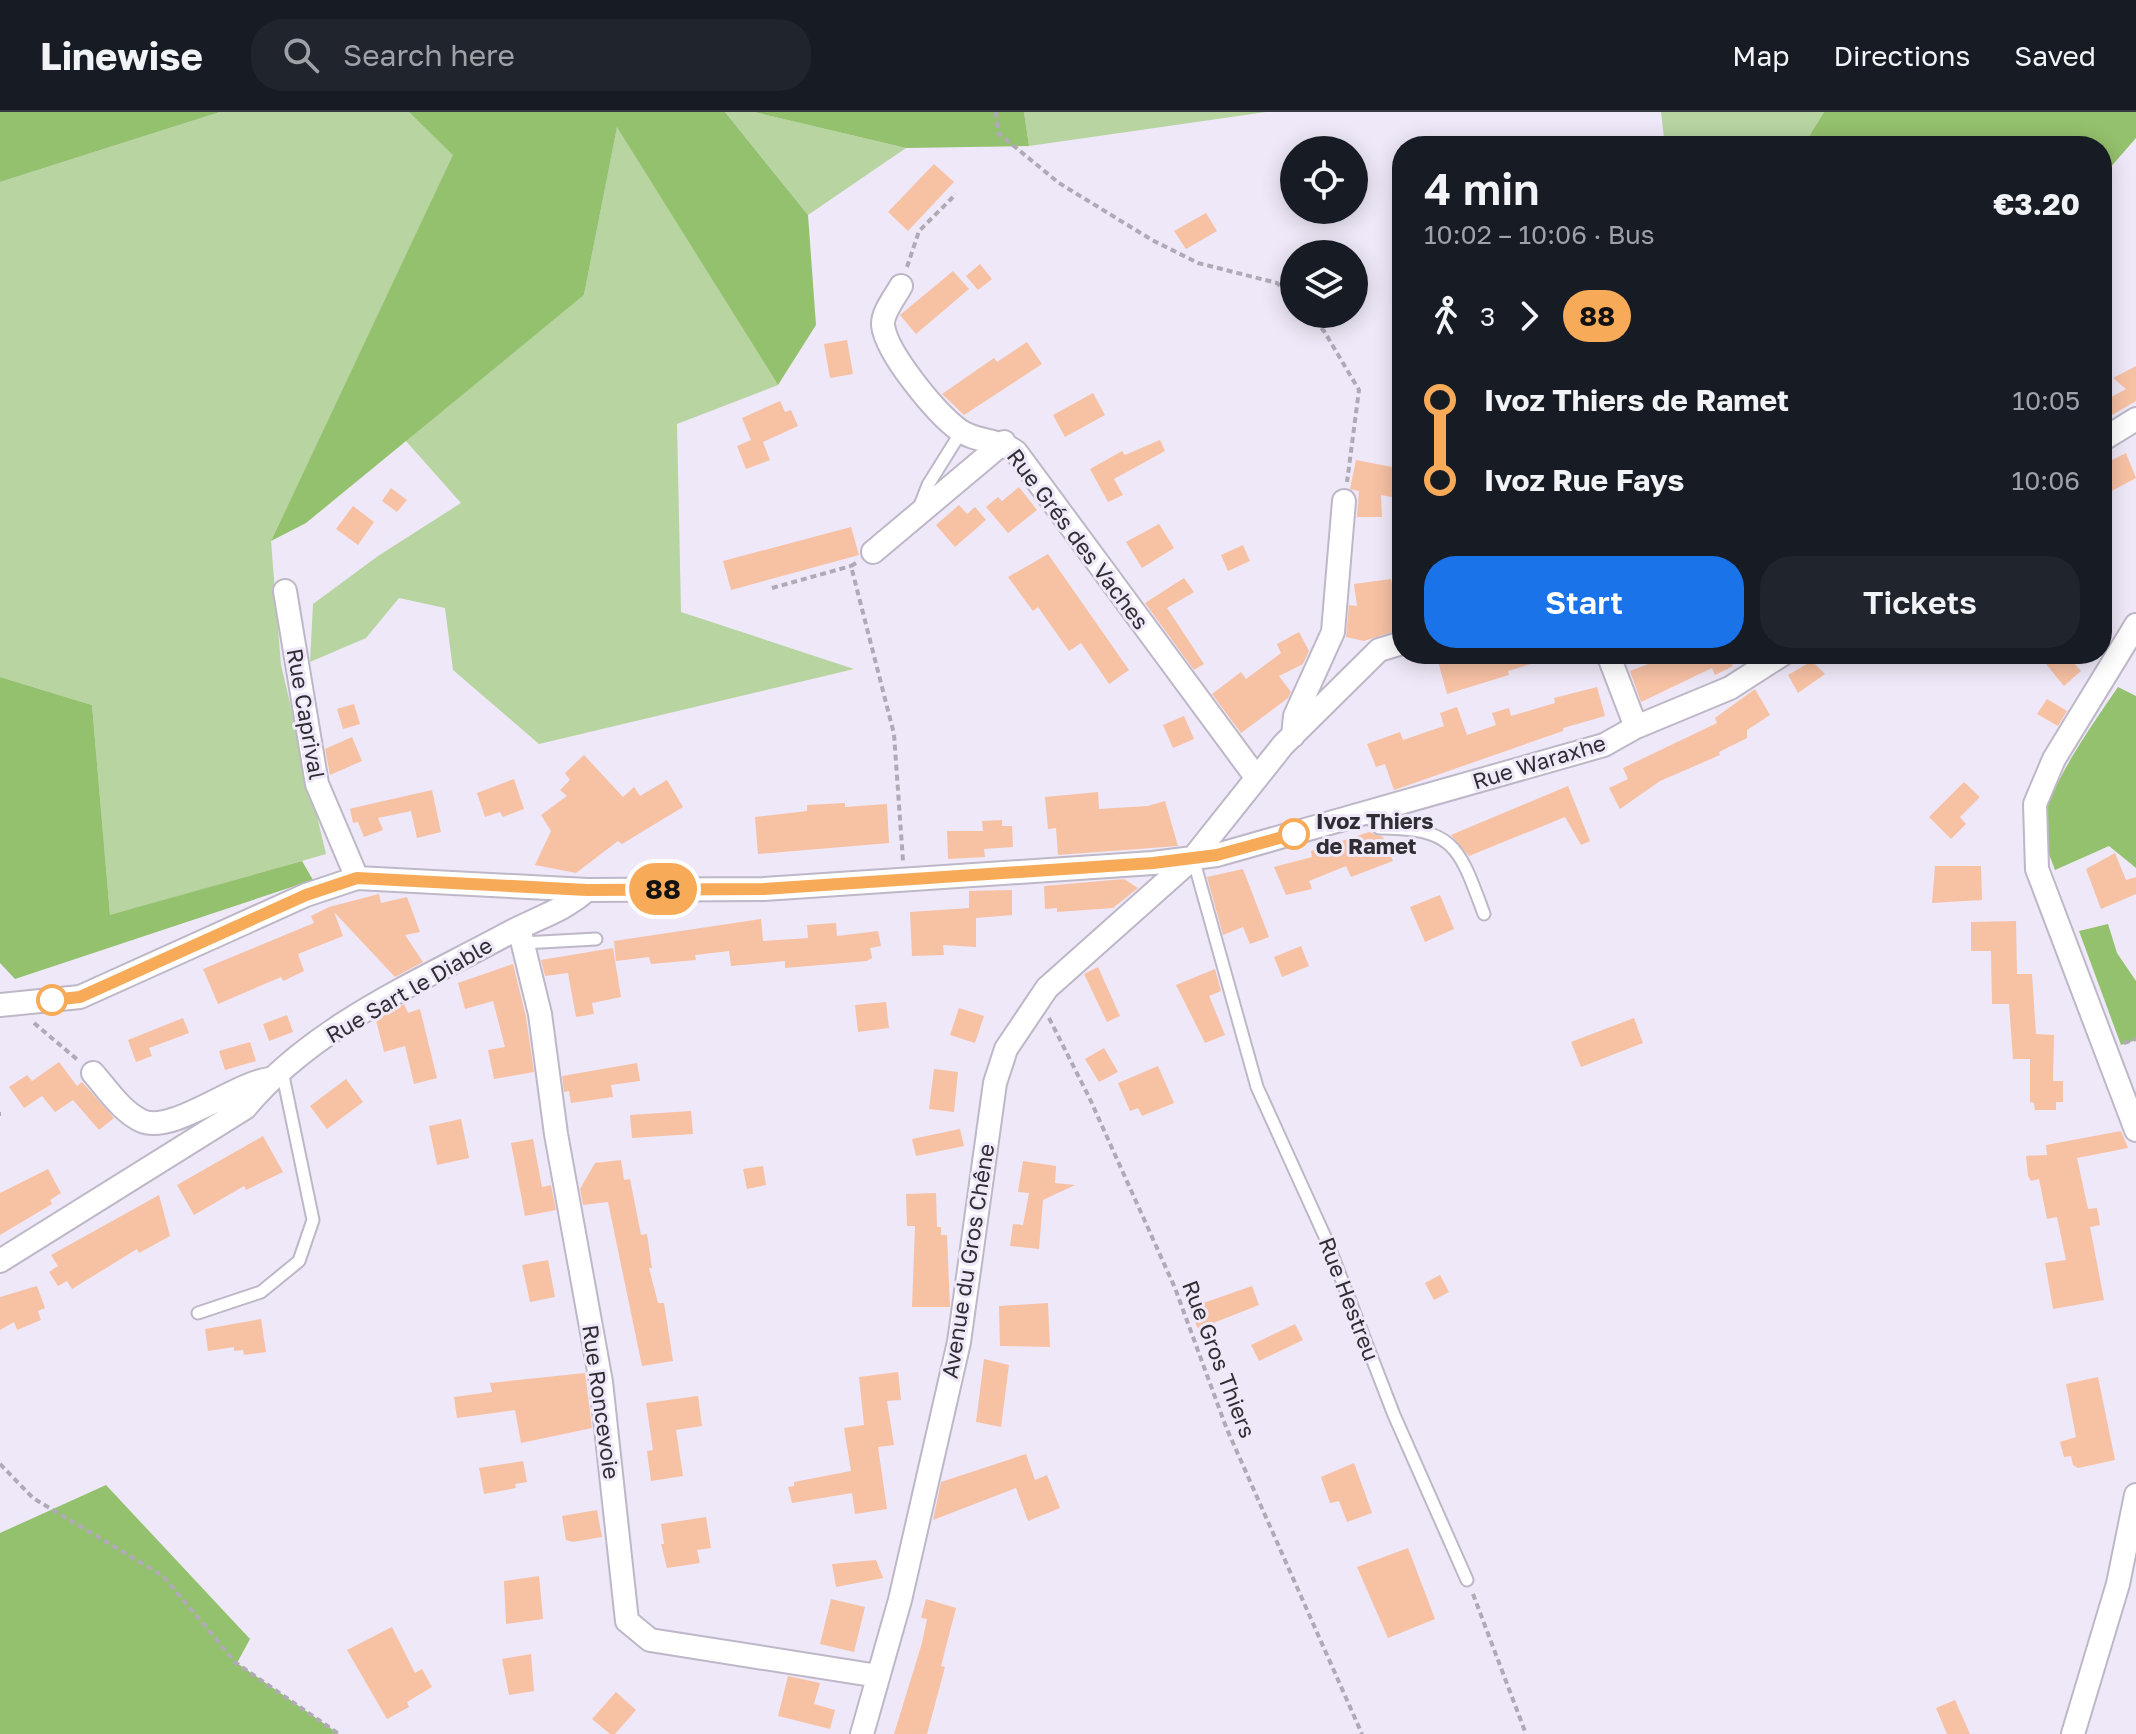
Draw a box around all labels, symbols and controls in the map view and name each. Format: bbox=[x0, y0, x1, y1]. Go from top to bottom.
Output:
search box bbox=[251, 19, 811, 91]
text: Linewise bbox=[40, 33, 203, 78]
icon: search bbox=[279, 33, 323, 77]
text: Search here bbox=[343, 37, 515, 73]
text: Map bbox=[1732, 39, 1789, 72]
text: Directions bbox=[1833, 39, 1970, 72]
text: Saved bbox=[2014, 39, 2096, 72]
map controls bbox=[1280, 136, 1368, 328]
button: locate bbox=[1280, 136, 1368, 224]
text: 4 min bbox=[1424, 162, 1540, 215]
text: €3.20 bbox=[1993, 186, 2080, 222]
text: 10:02 – 10:06 · Bus bbox=[1424, 219, 1655, 250]
button: layers bbox=[1280, 240, 1368, 328]
icon: walk bbox=[1424, 294, 1468, 338]
icon: forward bbox=[1507, 294, 1551, 338]
text: 88 bbox=[1579, 299, 1615, 332]
text: 3 bbox=[1480, 301, 1495, 332]
text: Ivoz Thiers de Ramet bbox=[1484, 382, 1789, 418]
text: 10:05 bbox=[2012, 385, 2080, 416]
street label: Rue Grés des Vaches bbox=[1002, 443, 1155, 634]
text: Ivoz Rue Fays bbox=[1484, 462, 1684, 498]
text: 10:06 bbox=[2012, 465, 2080, 496]
button: Start bbox=[1424, 556, 1744, 648]
button: Tickets bbox=[1760, 556, 2080, 648]
street label: Rue Caprival bbox=[282, 646, 331, 782]
street label: Rue Waraxhe bbox=[1469, 728, 1609, 795]
place label: Ivoz Thiers de Ramet bbox=[1316, 807, 1434, 859]
marker: Ivoz Thiers de Ramet bbox=[1279, 819, 1309, 849]
line badge: 88 bbox=[627, 863, 699, 915]
text: 88 bbox=[645, 872, 681, 905]
street label: Rue Sart le Diable bbox=[321, 931, 497, 1048]
unlabelled marker bbox=[37, 985, 67, 1015]
street label: Avenue du Gros Chêne bbox=[936, 1142, 999, 1380]
street label: Rue Hestreu bbox=[1313, 1233, 1385, 1365]
street label: Rue Gros Thiers bbox=[1177, 1276, 1262, 1441]
street label: Rue Roncevoie bbox=[577, 1323, 626, 1481]

